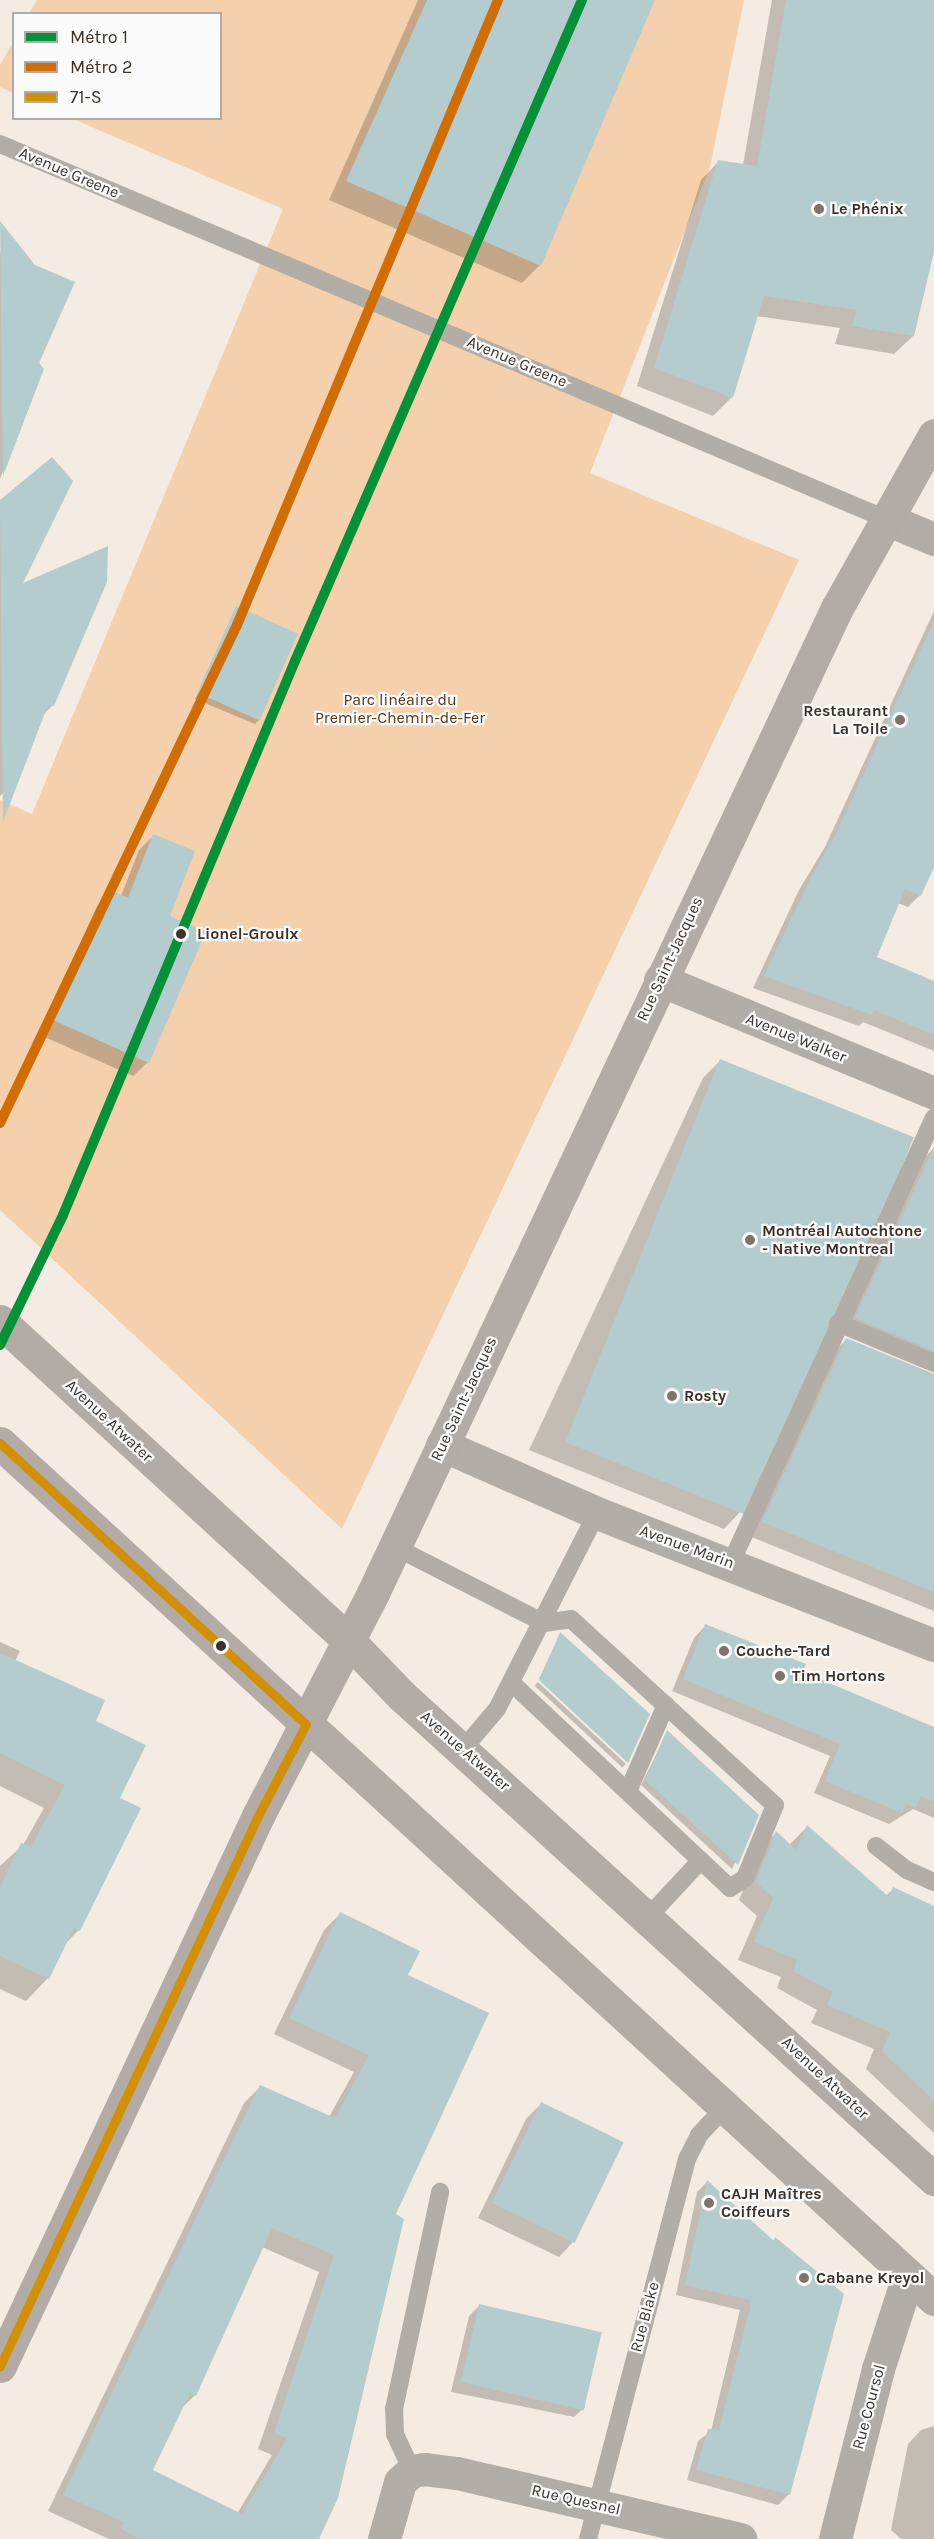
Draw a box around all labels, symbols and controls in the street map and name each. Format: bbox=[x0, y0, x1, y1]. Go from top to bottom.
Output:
legend bbox=[12, 12, 222, 120]
text: Métro 1 bbox=[70, 26, 128, 48]
text: Métro 2 bbox=[70, 56, 132, 78]
text: 71-S bbox=[70, 86, 102, 108]
street label: Avenue Greene bbox=[16, 143, 122, 203]
place label: Le Phénix bbox=[831, 199, 903, 219]
marker: Le Phénix bbox=[812, 202, 826, 216]
street label: Avenue Greene bbox=[464, 332, 570, 392]
park label: Parc linéaire du Premier-Chemin-de-Fer bbox=[315, 690, 485, 728]
place label: Restaurant La Toile bbox=[803, 701, 888, 739]
marker: Restaurant La Toile bbox=[893, 713, 907, 727]
street label: Rue Saint-Jacques bbox=[633, 894, 707, 1024]
marker: Lionel-Groulx bbox=[170, 923, 192, 945]
place label: Lionel-Groulx bbox=[197, 924, 298, 944]
street label: Avenue Walker bbox=[743, 1009, 849, 1067]
place label: Montréal Autochtone - Native Montreal bbox=[762, 1221, 922, 1259]
marker: Montréal Autochtone - Native Montreal bbox=[743, 1233, 757, 1247]
street label: Rue Saint-Jacques bbox=[427, 1334, 501, 1464]
street label: Avenue Atwater bbox=[61, 1376, 157, 1466]
place label: Rosty bbox=[684, 1386, 726, 1406]
marker: Rosty bbox=[665, 1389, 679, 1403]
street label: Avenue Marin bbox=[637, 1521, 737, 1573]
unlabelled marker bbox=[215, 1640, 227, 1652]
place label: Couche-Tard bbox=[736, 1641, 831, 1661]
marker: Couche-Tard bbox=[717, 1644, 731, 1658]
place label: Tim Hortons bbox=[792, 1666, 885, 1686]
marker: Tim Hortons bbox=[773, 1669, 787, 1683]
street label: Avenue Atwater bbox=[416, 1707, 514, 1795]
street label: Avenue Atwater bbox=[777, 2033, 873, 2123]
place label: CAJH Maîtres Coiffeurs bbox=[721, 2184, 822, 2222]
marker: CAJH Maîtres Coiffeurs bbox=[702, 2196, 716, 2210]
place label: Cabane Kreyol bbox=[816, 2268, 924, 2288]
marker: Cabane Kreyol bbox=[797, 2271, 811, 2285]
street label: Rue Blake bbox=[626, 2280, 664, 2354]
street label: Rue Coursol bbox=[848, 2362, 890, 2452]
street label: Rue Quesnel bbox=[530, 2480, 622, 2520]

